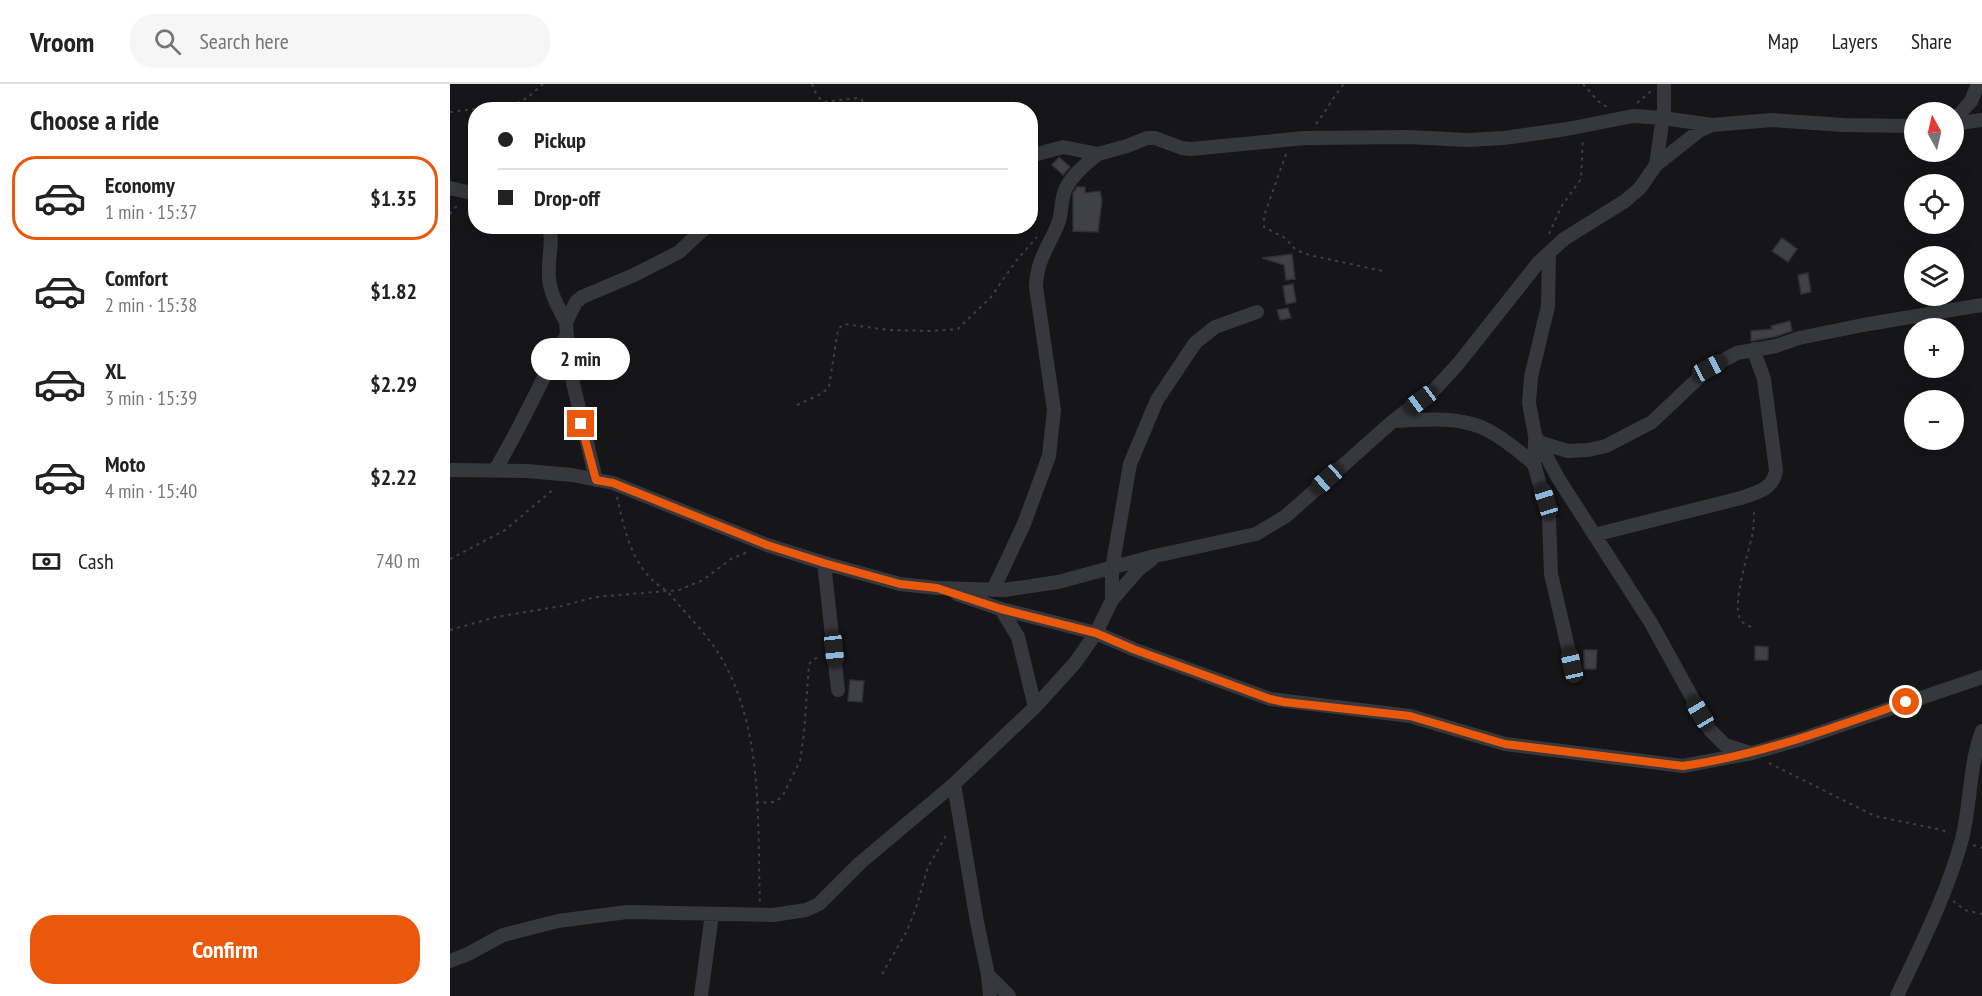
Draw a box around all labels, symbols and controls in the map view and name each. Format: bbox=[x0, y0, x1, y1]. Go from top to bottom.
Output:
search box bbox=[130, 14, 550, 68]
text: Vroom bbox=[30, 23, 94, 60]
icon: search bbox=[151, 25, 184, 58]
text: Search here bbox=[199, 27, 289, 55]
text: Map bbox=[1768, 28, 1799, 55]
text: Layers bbox=[1832, 28, 1878, 55]
text: Share bbox=[1911, 28, 1952, 55]
north arrow bbox=[1904, 102, 1964, 162]
map controls bbox=[1904, 102, 1964, 450]
text: Choose a ride bbox=[30, 103, 159, 137]
text: Pickup bbox=[534, 126, 586, 154]
icon: car bbox=[33, 171, 87, 225]
text: Economy bbox=[105, 171, 175, 199]
button: locate bbox=[1904, 174, 1964, 234]
text: $1.35 bbox=[370, 184, 417, 212]
text: Drop-off bbox=[534, 184, 600, 212]
text: 1 min · 15:37 bbox=[105, 199, 197, 225]
button: layers bbox=[1904, 246, 1964, 306]
icon: car bbox=[33, 264, 87, 318]
text: Comfort bbox=[105, 264, 168, 292]
text: $1.82 bbox=[370, 277, 417, 305]
text: 2 min · 15:38 bbox=[105, 292, 197, 318]
button: + bbox=[1904, 318, 1964, 378]
callout: 2 min bbox=[532, 337, 630, 379]
text: 2 min bbox=[560, 346, 601, 372]
car bbox=[1689, 352, 1729, 384]
icon: car bbox=[33, 357, 87, 411]
text: XL bbox=[105, 357, 126, 385]
text: $2.29 bbox=[370, 370, 417, 398]
car bbox=[1401, 382, 1441, 418]
text: 3 min · 15:39 bbox=[105, 385, 197, 411]
button: − bbox=[1904, 390, 1964, 450]
route end bbox=[567, 410, 594, 437]
icon: car bbox=[33, 450, 87, 504]
text: Moto bbox=[105, 450, 146, 478]
car bbox=[1308, 460, 1346, 498]
text: $2.22 bbox=[370, 463, 417, 491]
text: 4 min · 15:40 bbox=[105, 478, 197, 504]
car bbox=[1532, 481, 1560, 521]
icon: cash bbox=[30, 545, 63, 578]
text: Cash bbox=[78, 547, 114, 575]
text: 740 m bbox=[376, 548, 420, 574]
car bbox=[823, 630, 845, 668]
car bbox=[1559, 645, 1585, 685]
route start bbox=[1892, 688, 1919, 715]
car bbox=[1683, 693, 1717, 733]
button: Confirm bbox=[30, 915, 420, 984]

